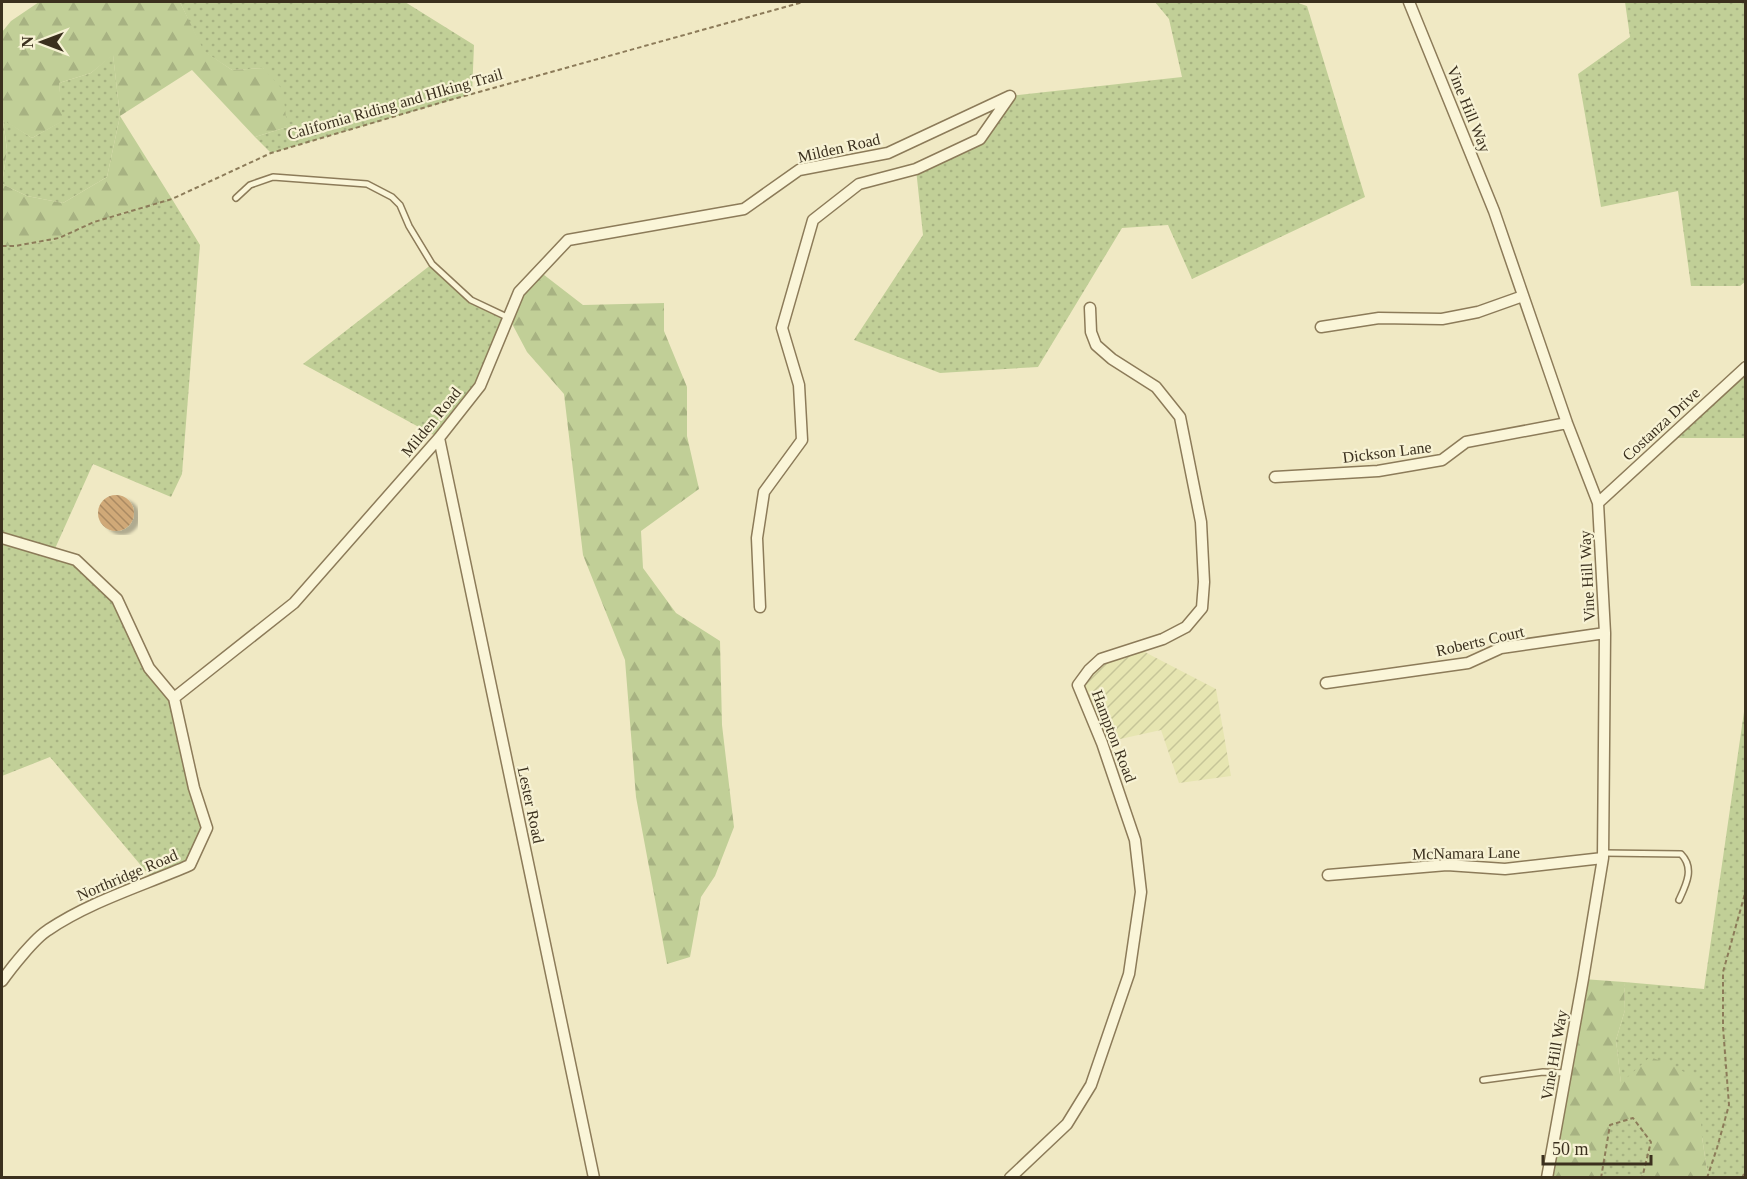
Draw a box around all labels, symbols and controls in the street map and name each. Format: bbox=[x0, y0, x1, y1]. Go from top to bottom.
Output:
north arrow bbox=[12, 12, 72, 72]
text: N bbox=[19, 36, 36, 48]
street label: Vine Hill Way bbox=[1443, 63, 1494, 155]
street label: California Riding and HIking Trail bbox=[285, 65, 505, 144]
street label: Milden Road bbox=[796, 130, 882, 166]
street label: Milden Road bbox=[398, 384, 464, 460]
street label: Costanza Drive bbox=[1619, 384, 1703, 464]
street label: Dickson Lane bbox=[1342, 438, 1432, 466]
street label: Vine Hill Way bbox=[1576, 530, 1599, 622]
street label: Roberts Court bbox=[1434, 622, 1526, 659]
street label: Hampton Road bbox=[1088, 688, 1139, 785]
street label: Lester Road bbox=[515, 765, 547, 845]
street label: McNamara Lane bbox=[1412, 844, 1520, 862]
street label: Northridge Road bbox=[74, 846, 180, 905]
street label: Vine Hill Way bbox=[1538, 1008, 1571, 1102]
scale bar bbox=[1543, 1128, 1651, 1166]
text: 50 m bbox=[1552, 1139, 1589, 1159]

